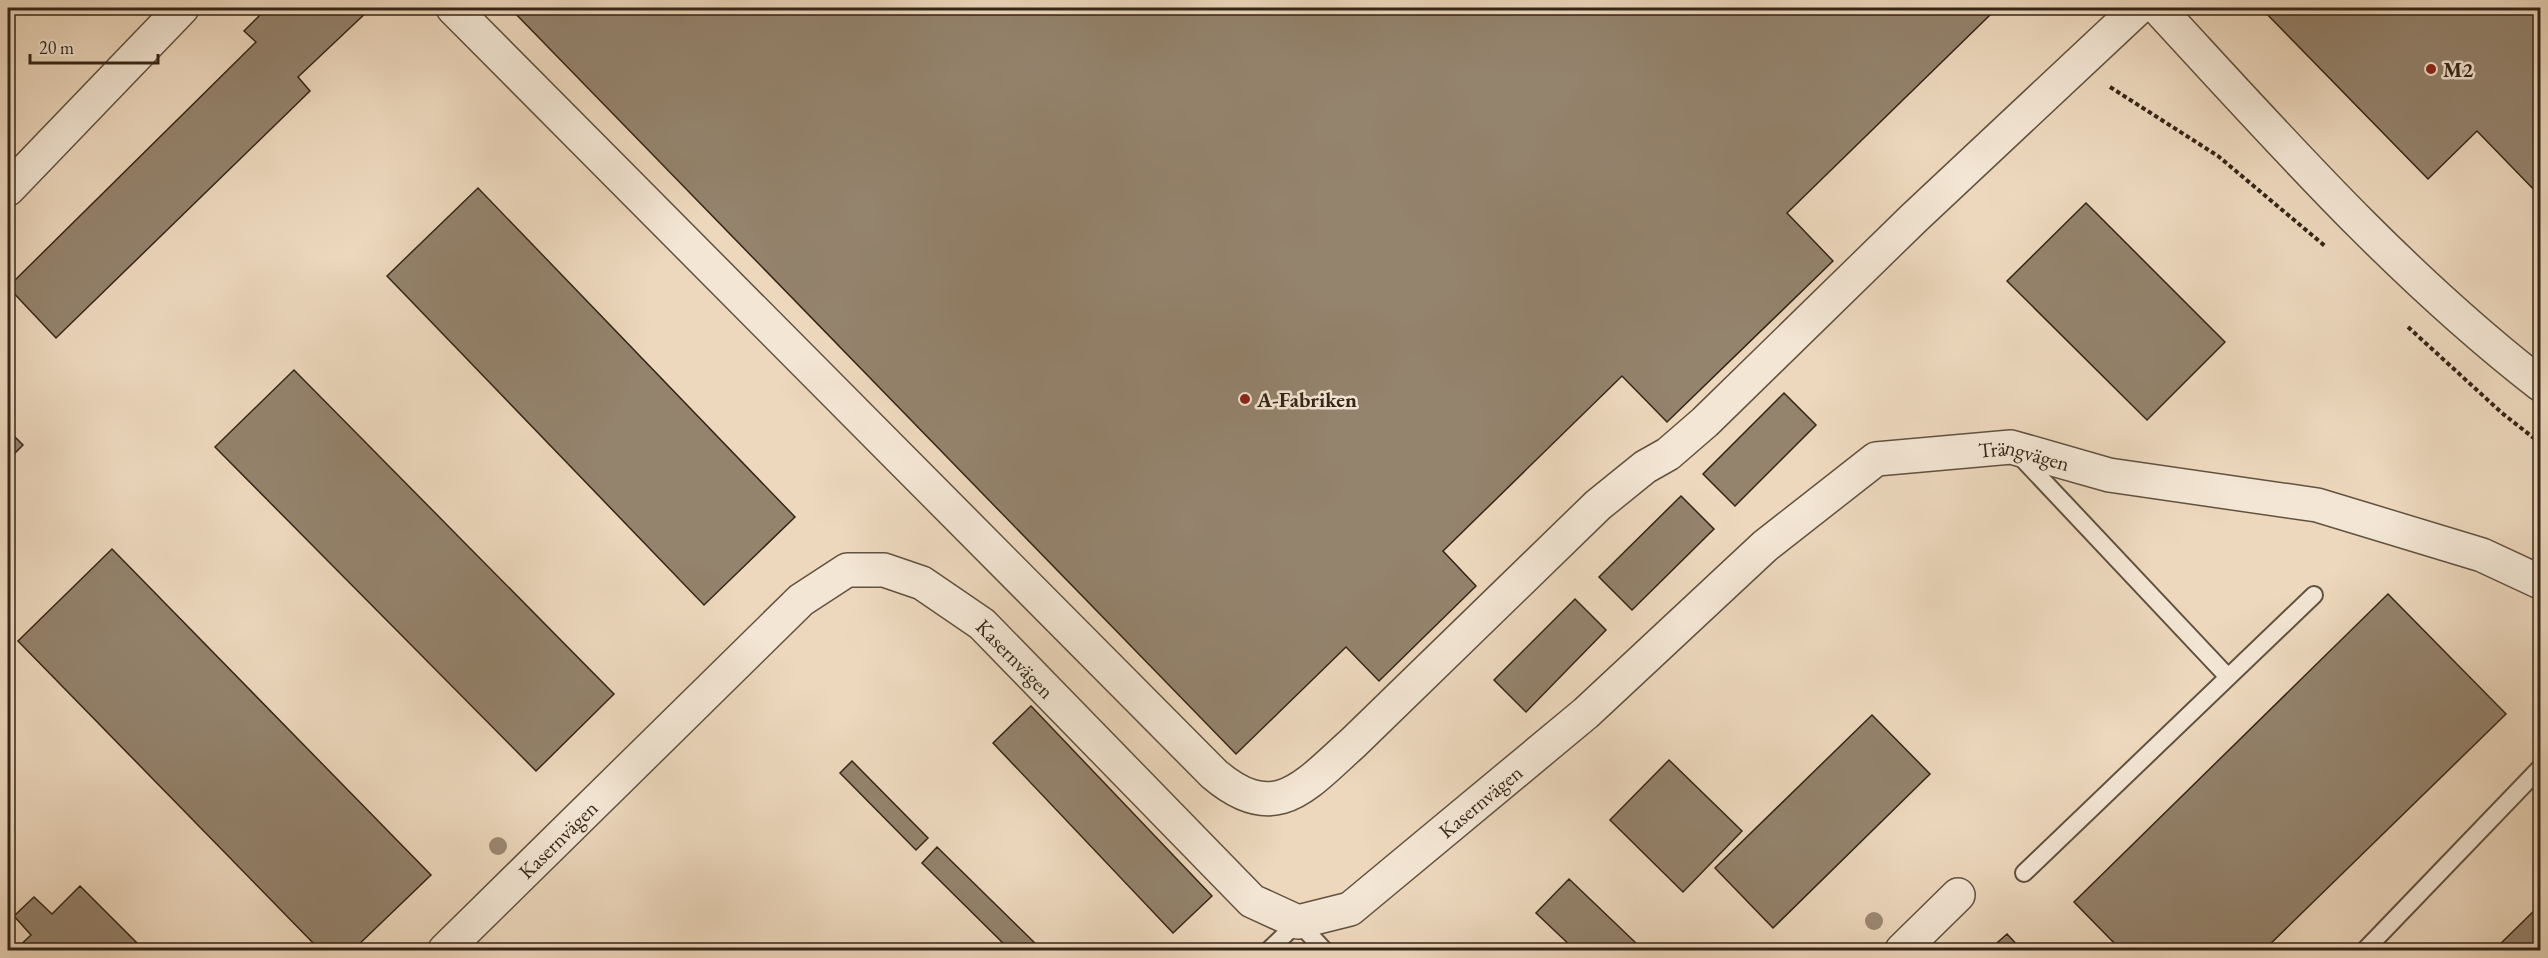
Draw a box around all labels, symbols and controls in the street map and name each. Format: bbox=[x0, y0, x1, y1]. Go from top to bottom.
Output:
scale bar bbox=[30, 27, 158, 65]
text: 20 m bbox=[39, 36, 74, 59]
place label: M2 bbox=[2443, 56, 2473, 83]
marker: M2 bbox=[2424, 62, 2438, 76]
place label: A-Fabriken bbox=[1256, 386, 1357, 413]
marker: A-Fabriken bbox=[1238, 392, 1252, 406]
street label: Trängvägen bbox=[1977, 433, 2073, 477]
street label: Kasernvägen bbox=[971, 613, 1060, 704]
street label: Kasernvägen bbox=[1433, 758, 1528, 844]
street label: Kasernvägen bbox=[512, 794, 603, 884]

